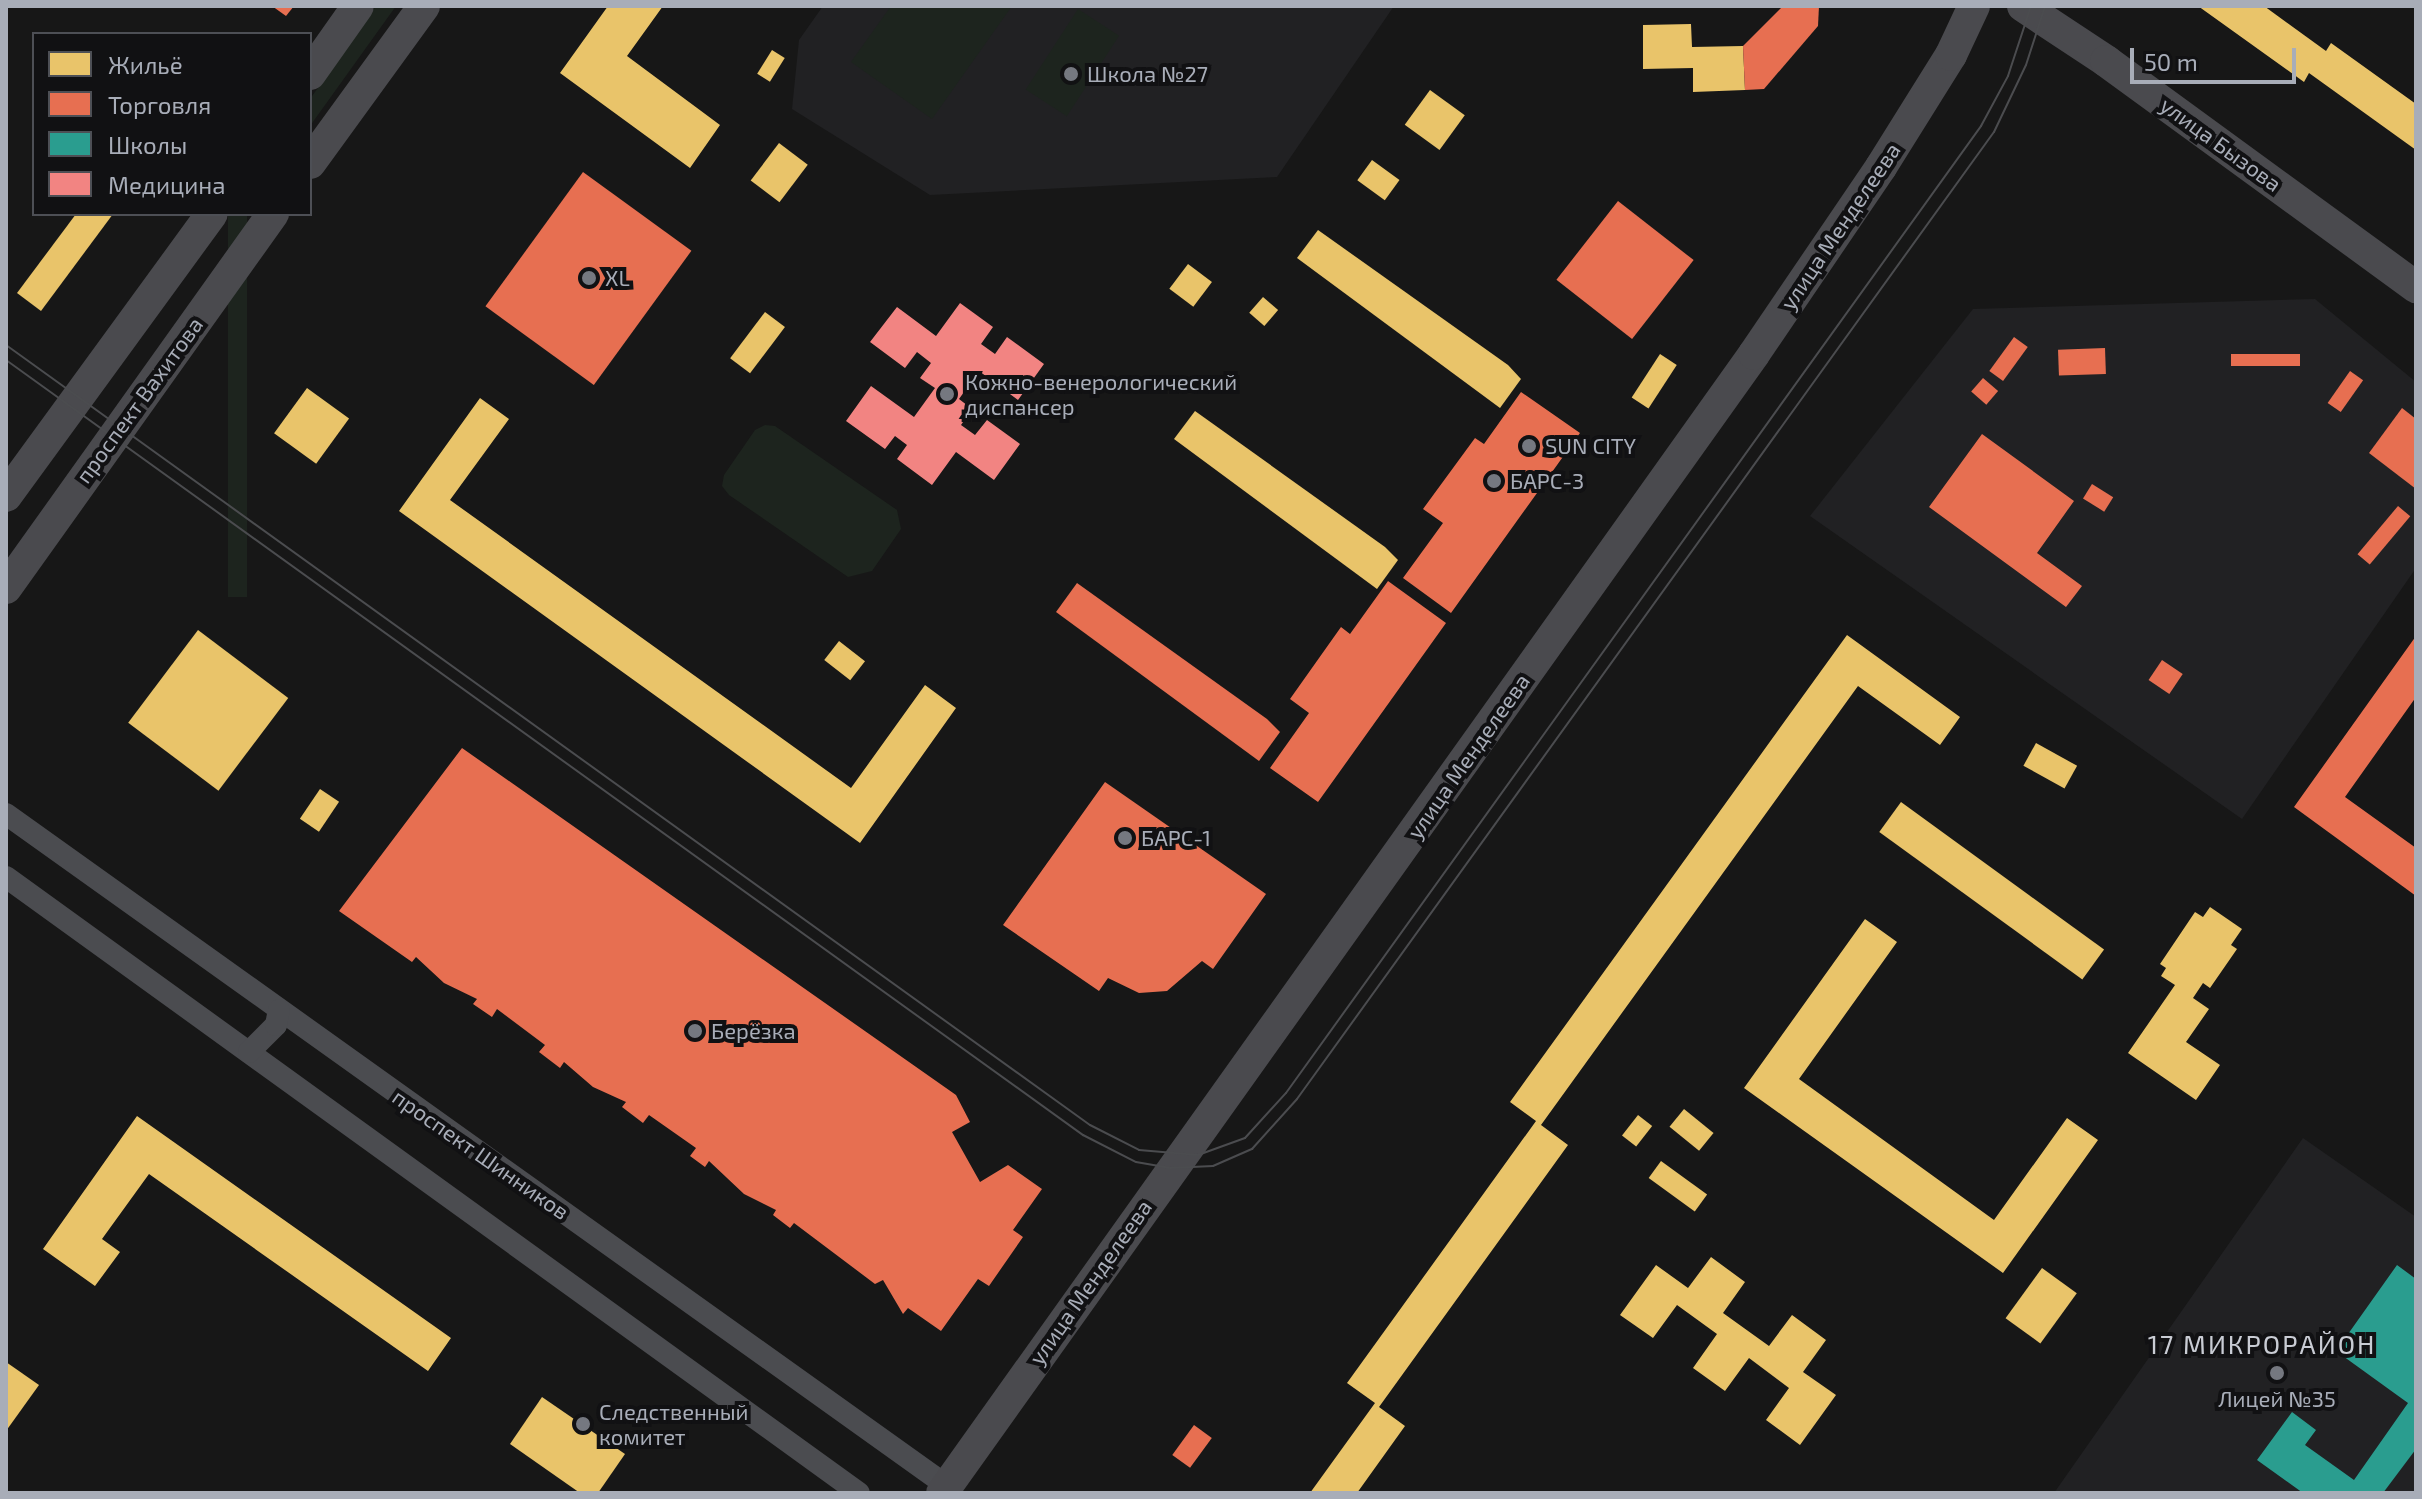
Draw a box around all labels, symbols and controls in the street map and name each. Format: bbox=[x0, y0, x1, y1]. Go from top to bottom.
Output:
legend bbox=[32, 32, 312, 216]
scale bar bbox=[2134, 32, 2300, 82]
text: 50 m bbox=[2144, 47, 2198, 76]
text: Жильё bbox=[108, 50, 183, 79]
place label: Школа №27 bbox=[1087, 61, 1208, 87]
marker: Школа №27 bbox=[1062, 65, 1080, 83]
text: Торговля bbox=[108, 90, 211, 119]
street label: улица Бызова bbox=[2155, 91, 2287, 197]
text: Школы bbox=[108, 130, 187, 159]
street label: улица Менделеева bbox=[1774, 138, 1906, 314]
text: Медицина bbox=[108, 170, 226, 199]
place label: XL bbox=[605, 265, 630, 291]
marker: XL bbox=[580, 269, 598, 287]
street label: проспект Вахитова bbox=[70, 312, 208, 488]
place label: Кожно-венерологический диспансер bbox=[965, 368, 1237, 420]
marker: Кожно-венерологический диспансер bbox=[936, 383, 958, 405]
place label: SUN CITY bbox=[1545, 433, 1636, 459]
marker: SUN CITY bbox=[1520, 437, 1538, 455]
place label: БАРС-3 bbox=[1510, 468, 1584, 494]
marker: БАРС-3 bbox=[1485, 472, 1503, 490]
street label: улица Менделеева bbox=[1401, 668, 1535, 844]
place label: БАРС-1 bbox=[1141, 825, 1211, 851]
marker: БАРС-1 bbox=[1116, 829, 1134, 847]
place label: Берёзка bbox=[711, 1018, 796, 1044]
marker: Берёзка bbox=[686, 1022, 704, 1040]
street label: проспект Шинников bbox=[388, 1083, 574, 1225]
street label: улица Менделеева bbox=[1023, 1194, 1157, 1370]
district label: 17 МИКРОРАЙОН bbox=[2148, 1328, 2376, 1360]
marker: Лицей №35 bbox=[2268, 1364, 2286, 1382]
place label: Лицей №35 bbox=[2218, 1386, 2336, 1412]
place label: Следственный комитет bbox=[599, 1398, 748, 1450]
marker: Следственный комитет bbox=[574, 1415, 592, 1433]

